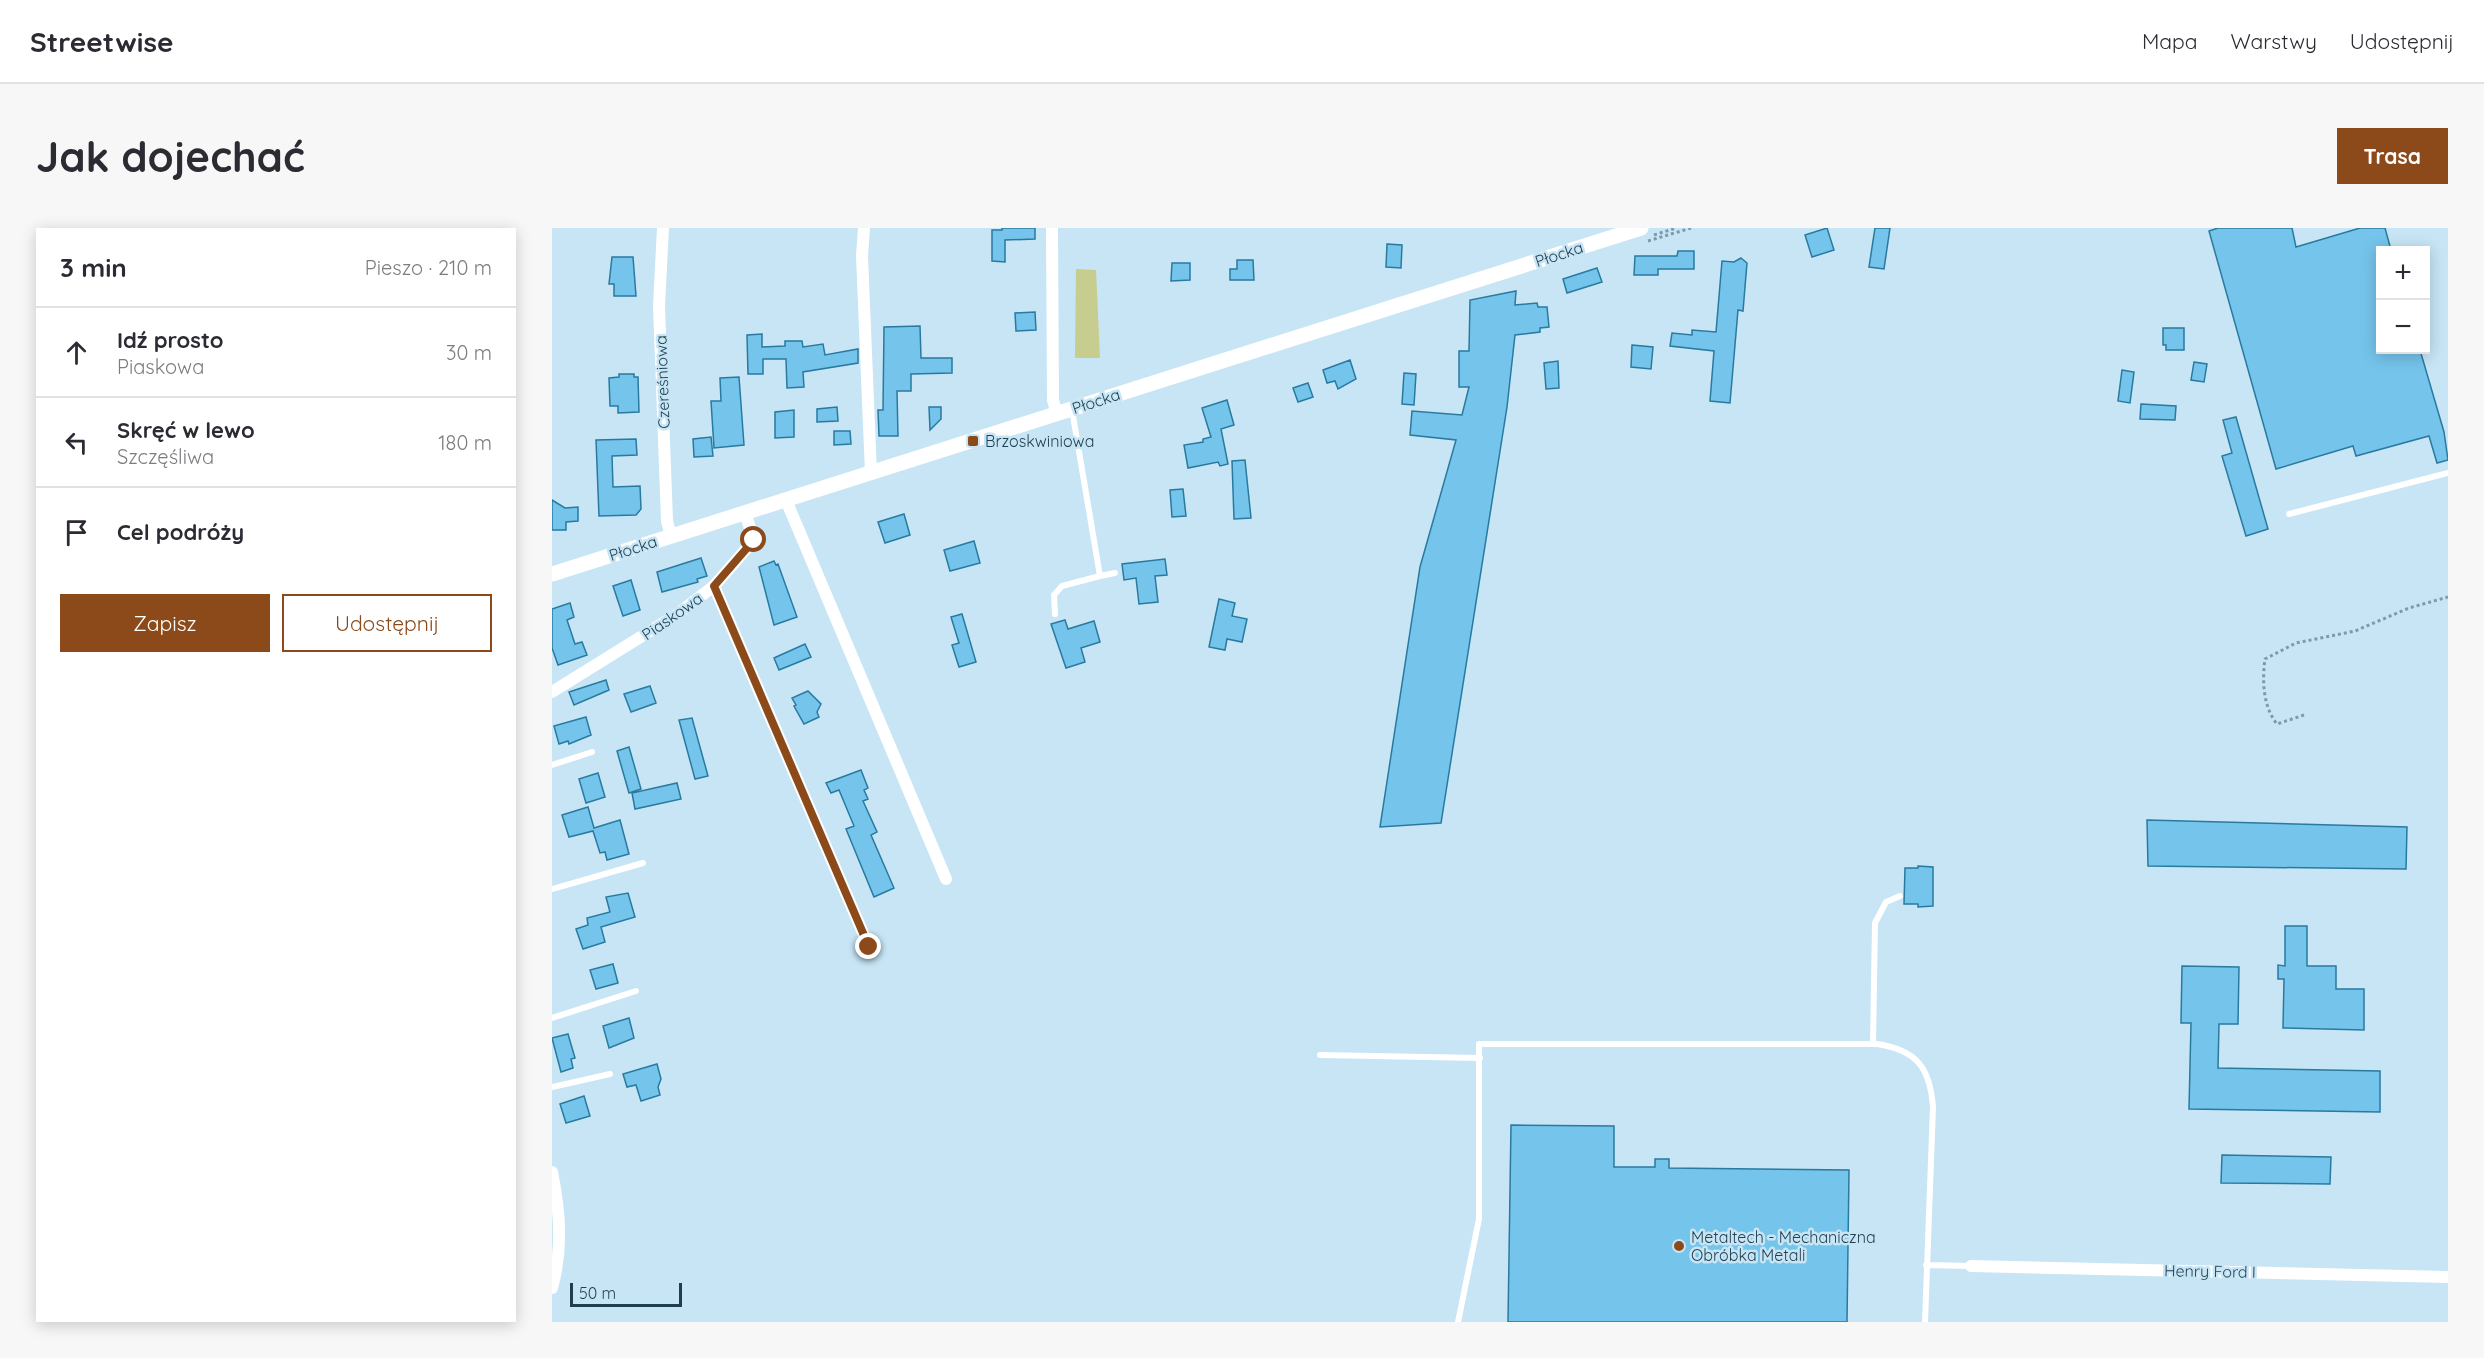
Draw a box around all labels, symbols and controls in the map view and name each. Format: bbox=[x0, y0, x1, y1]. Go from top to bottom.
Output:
text: Streetwise bbox=[30, 24, 173, 59]
text: Mapa bbox=[2142, 28, 2197, 54]
text: Warstwy bbox=[2230, 28, 2317, 54]
text: Udostępnij bbox=[2350, 28, 2454, 54]
button: Trasa bbox=[2337, 128, 2448, 184]
text: Jak dojechać bbox=[36, 130, 305, 183]
street label: Płocka bbox=[1532, 237, 1586, 271]
map controls bbox=[2376, 246, 2430, 354]
button: + bbox=[2376, 246, 2430, 300]
text: 3 min bbox=[60, 251, 127, 284]
text: Pieszo · 210 m bbox=[365, 255, 492, 280]
button: − bbox=[2376, 300, 2430, 354]
text: Idź prosto bbox=[117, 326, 224, 354]
street label: Czereśniowa bbox=[650, 335, 674, 429]
icon: ahead bbox=[60, 336, 93, 369]
text: 30 m bbox=[446, 340, 492, 365]
text: Piaskowa bbox=[117, 354, 204, 379]
street label: Płocka bbox=[1069, 384, 1123, 418]
text: Skręć w lewo bbox=[117, 416, 255, 444]
icon: left bbox=[60, 426, 93, 459]
text: 180 m bbox=[438, 430, 492, 455]
place label: Brzoskwiniowa bbox=[985, 431, 1094, 451]
marker: Brzoskwiniowa bbox=[966, 434, 980, 448]
text: Szczęśliwa bbox=[117, 444, 214, 469]
icon: arrive bbox=[60, 516, 93, 549]
text: Cel podróży bbox=[117, 518, 244, 546]
route start bbox=[740, 526, 766, 552]
street label: Płocka bbox=[606, 531, 660, 565]
street label: Piaskowa bbox=[638, 588, 706, 644]
button: Zapisz bbox=[60, 594, 270, 652]
button: Udostępnij bbox=[282, 594, 492, 652]
route end bbox=[855, 933, 881, 959]
place label: Metaltech - Mechaniczna Obróbka Metali bbox=[1691, 1227, 1876, 1265]
marker: Metaltech - Mechaniczna Obróbka Metali bbox=[1672, 1239, 1686, 1253]
street label: Henry Ford I bbox=[2164, 1260, 2256, 1282]
scale bar bbox=[570, 1280, 682, 1308]
text: 50 m bbox=[579, 1283, 616, 1303]

